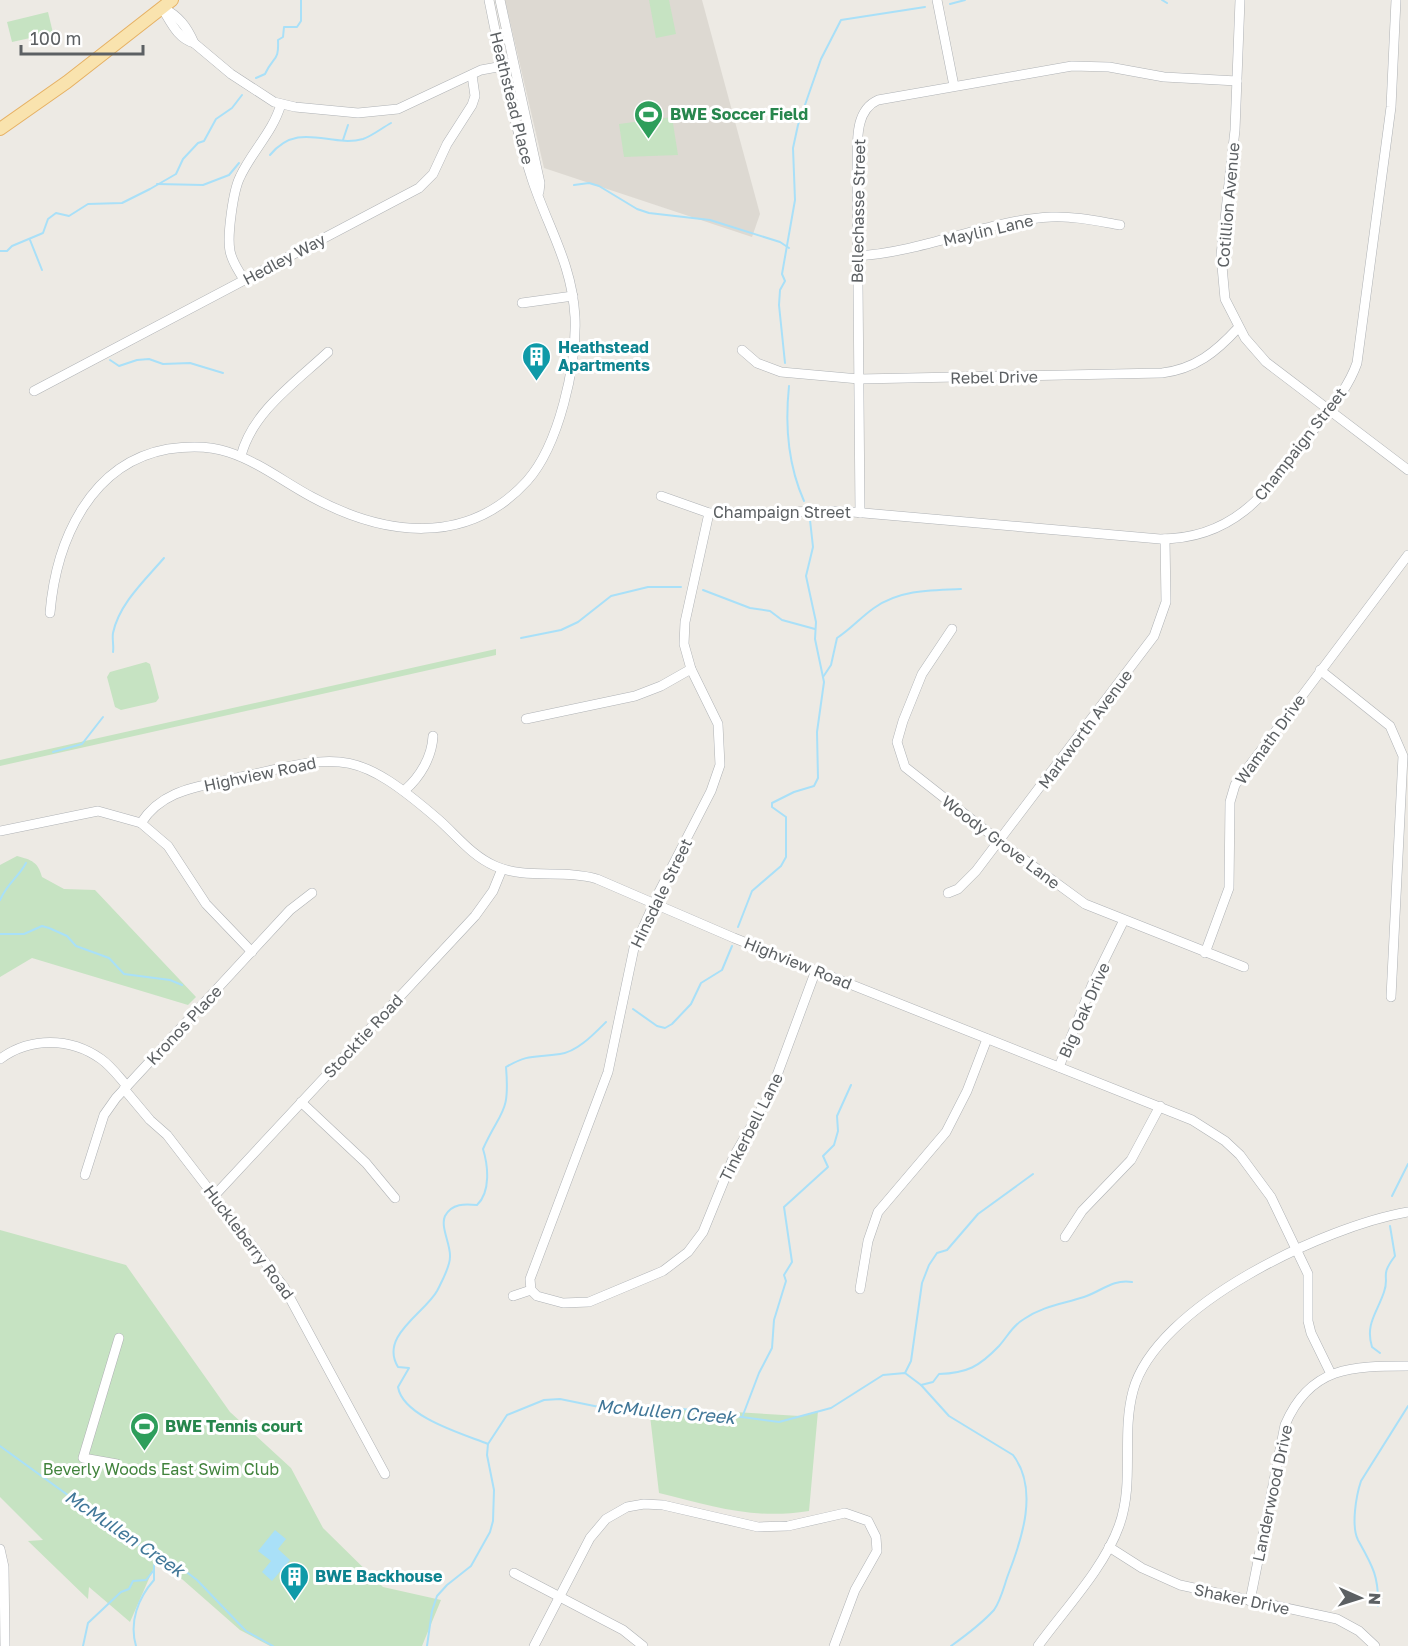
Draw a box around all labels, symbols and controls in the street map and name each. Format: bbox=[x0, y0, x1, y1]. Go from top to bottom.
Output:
scale bar bbox=[21, 18, 142, 56]
text: 100 m bbox=[30, 27, 81, 49]
street label: Heathstead Place bbox=[486, 29, 538, 167]
sports icon: BWE Soccer Field bbox=[633, 98, 665, 140]
place label: BWE Soccer Field bbox=[670, 104, 808, 124]
street label: Bellechasse Street bbox=[847, 139, 869, 283]
street label: Cotillion Avenue bbox=[1213, 142, 1243, 268]
street label: Maylin Lane bbox=[941, 210, 1035, 250]
street label: Hedley Way bbox=[239, 229, 329, 289]
place label: Heathstead Apartments bbox=[558, 337, 650, 375]
building icon: Heathstead Apartments bbox=[521, 340, 553, 382]
street label: Rebel Drive bbox=[950, 366, 1038, 388]
street label: Champaign Street bbox=[1250, 383, 1350, 505]
street label: Champaign Street bbox=[713, 502, 851, 522]
street label: Markworth Avenue bbox=[1034, 666, 1136, 792]
street label: Wamath Drive bbox=[1231, 690, 1309, 788]
street label: Highview Road bbox=[202, 752, 318, 796]
street label: Woody Grove Lane bbox=[938, 791, 1064, 893]
street label: Hinsdale Street bbox=[626, 835, 696, 951]
street label: Highview Road bbox=[741, 932, 855, 994]
street label: Big Oak Drive bbox=[1054, 959, 1114, 1061]
street label: Kronos Place bbox=[142, 981, 226, 1069]
street label: Stocktie Road bbox=[319, 990, 407, 1082]
street label: Tinkerbell Lane bbox=[715, 1069, 787, 1185]
street label: Huckleberry Road bbox=[199, 1181, 299, 1303]
water label: McMullen Creek bbox=[596, 1394, 738, 1428]
sports icon: BWE Tennis court bbox=[128, 1410, 160, 1452]
place label: BWE Tennis court bbox=[165, 1416, 303, 1436]
street label: Landerwood Drive bbox=[1248, 1423, 1296, 1563]
park label: Beverly Woods East Swim Club bbox=[43, 1459, 279, 1479]
water label: McMullen Creek bbox=[61, 1485, 190, 1582]
building icon: BWE Backhouse bbox=[278, 1560, 310, 1602]
place label: BWE Backhouse bbox=[315, 1566, 442, 1586]
north arrow bbox=[1330, 1568, 1390, 1628]
street label: Shaker Drive bbox=[1192, 1579, 1292, 1619]
text: N bbox=[1365, 1592, 1385, 1605]

